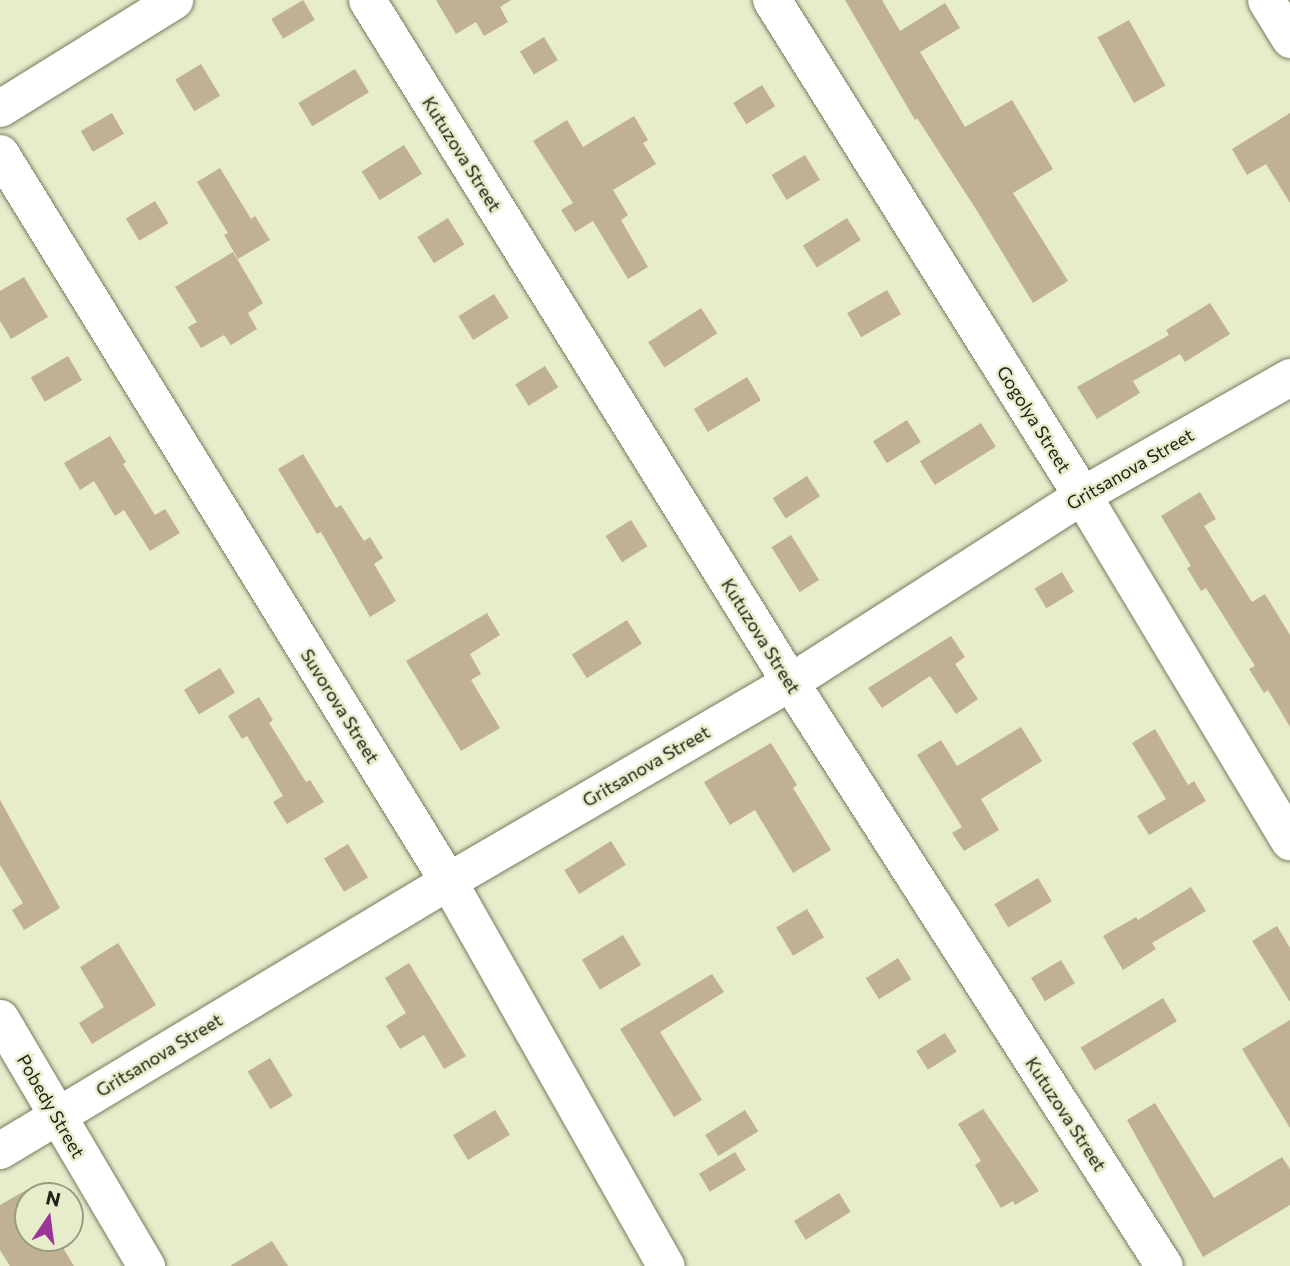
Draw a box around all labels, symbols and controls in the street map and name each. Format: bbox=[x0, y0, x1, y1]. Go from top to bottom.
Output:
street label: Kutuzova Street bbox=[418, 93, 506, 215]
street label: Gogolya Street bbox=[993, 362, 1075, 476]
street label: Gritsanova Street bbox=[1062, 424, 1198, 514]
street label: Kutuzova Street bbox=[717, 575, 805, 697]
street label: Suvorova Street bbox=[296, 645, 384, 767]
street label: Gritsanova Street bbox=[578, 721, 714, 811]
street label: Gritsanova Street bbox=[92, 1009, 226, 1101]
street label: Pobedy Street bbox=[13, 1050, 89, 1162]
street label: Kutuzova Street bbox=[1021, 1053, 1111, 1175]
north arrow bbox=[14, 1182, 84, 1252]
text: N bbox=[44, 1185, 63, 1211]

